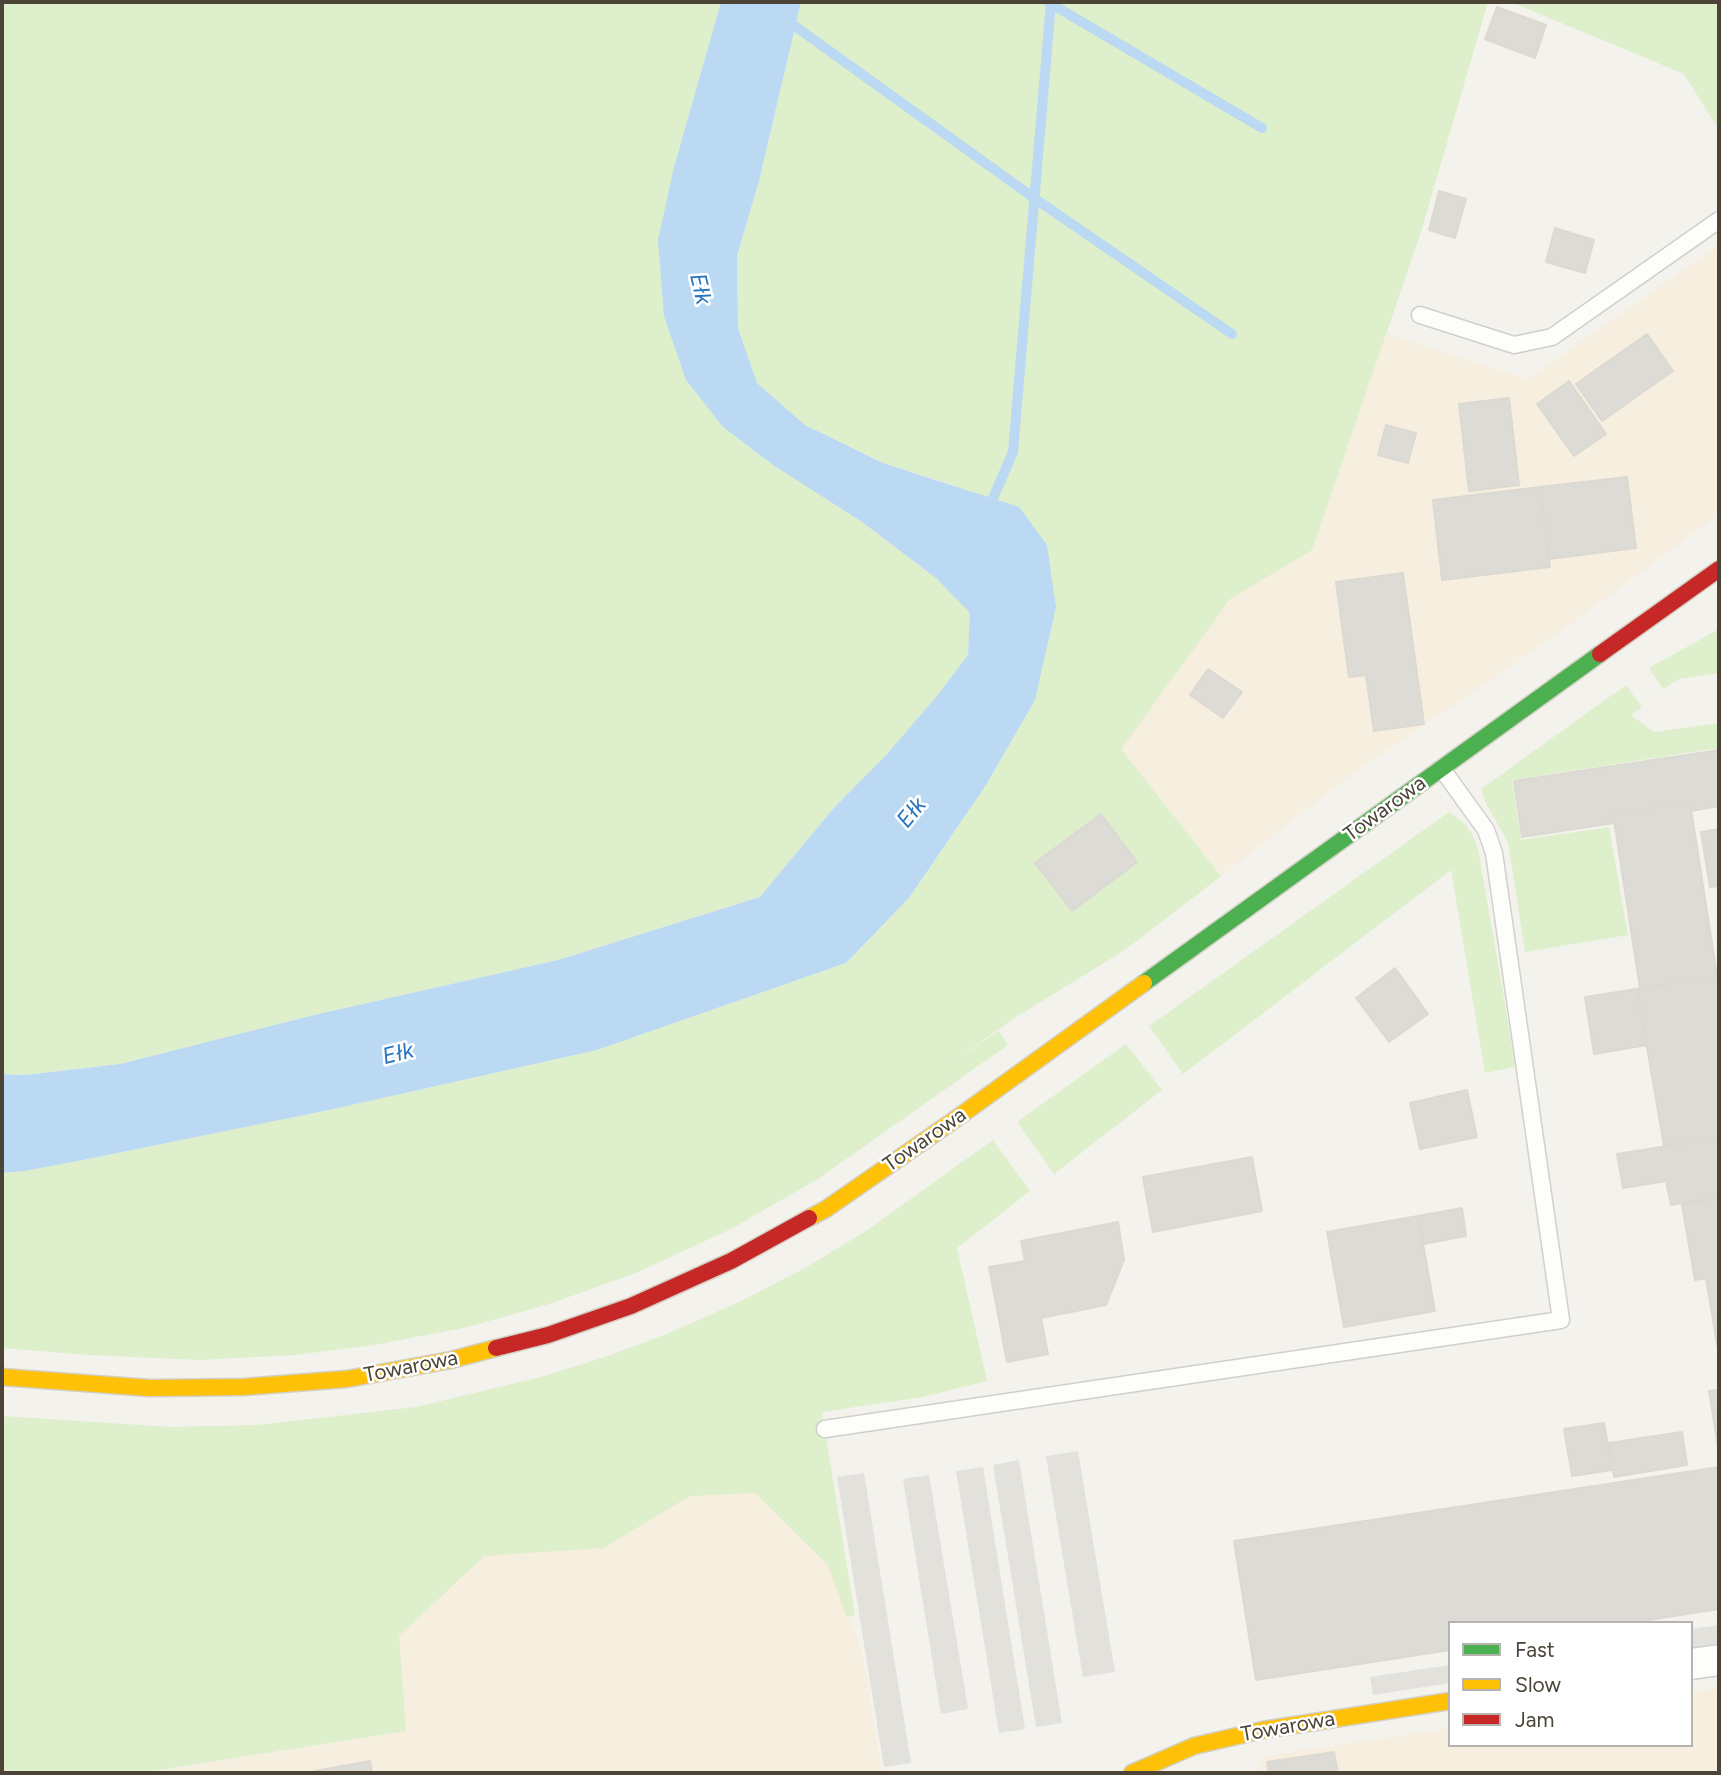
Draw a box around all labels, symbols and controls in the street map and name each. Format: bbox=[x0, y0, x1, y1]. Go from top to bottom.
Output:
water label: Ełk bbox=[683, 271, 717, 307]
street label: Towarowa bbox=[1339, 771, 1431, 847]
water label: Ełk bbox=[891, 792, 933, 834]
water label: Ełk bbox=[379, 1037, 417, 1071]
street label: Towarowa bbox=[879, 1102, 971, 1178]
street label: Towarowa bbox=[362, 1346, 460, 1388]
legend bbox=[1448, 1621, 1693, 1747]
text: Fast bbox=[1515, 1637, 1555, 1662]
text: Slow bbox=[1515, 1672, 1561, 1697]
street label: Towarowa bbox=[1239, 1706, 1337, 1748]
text: Jam bbox=[1515, 1707, 1554, 1732]

